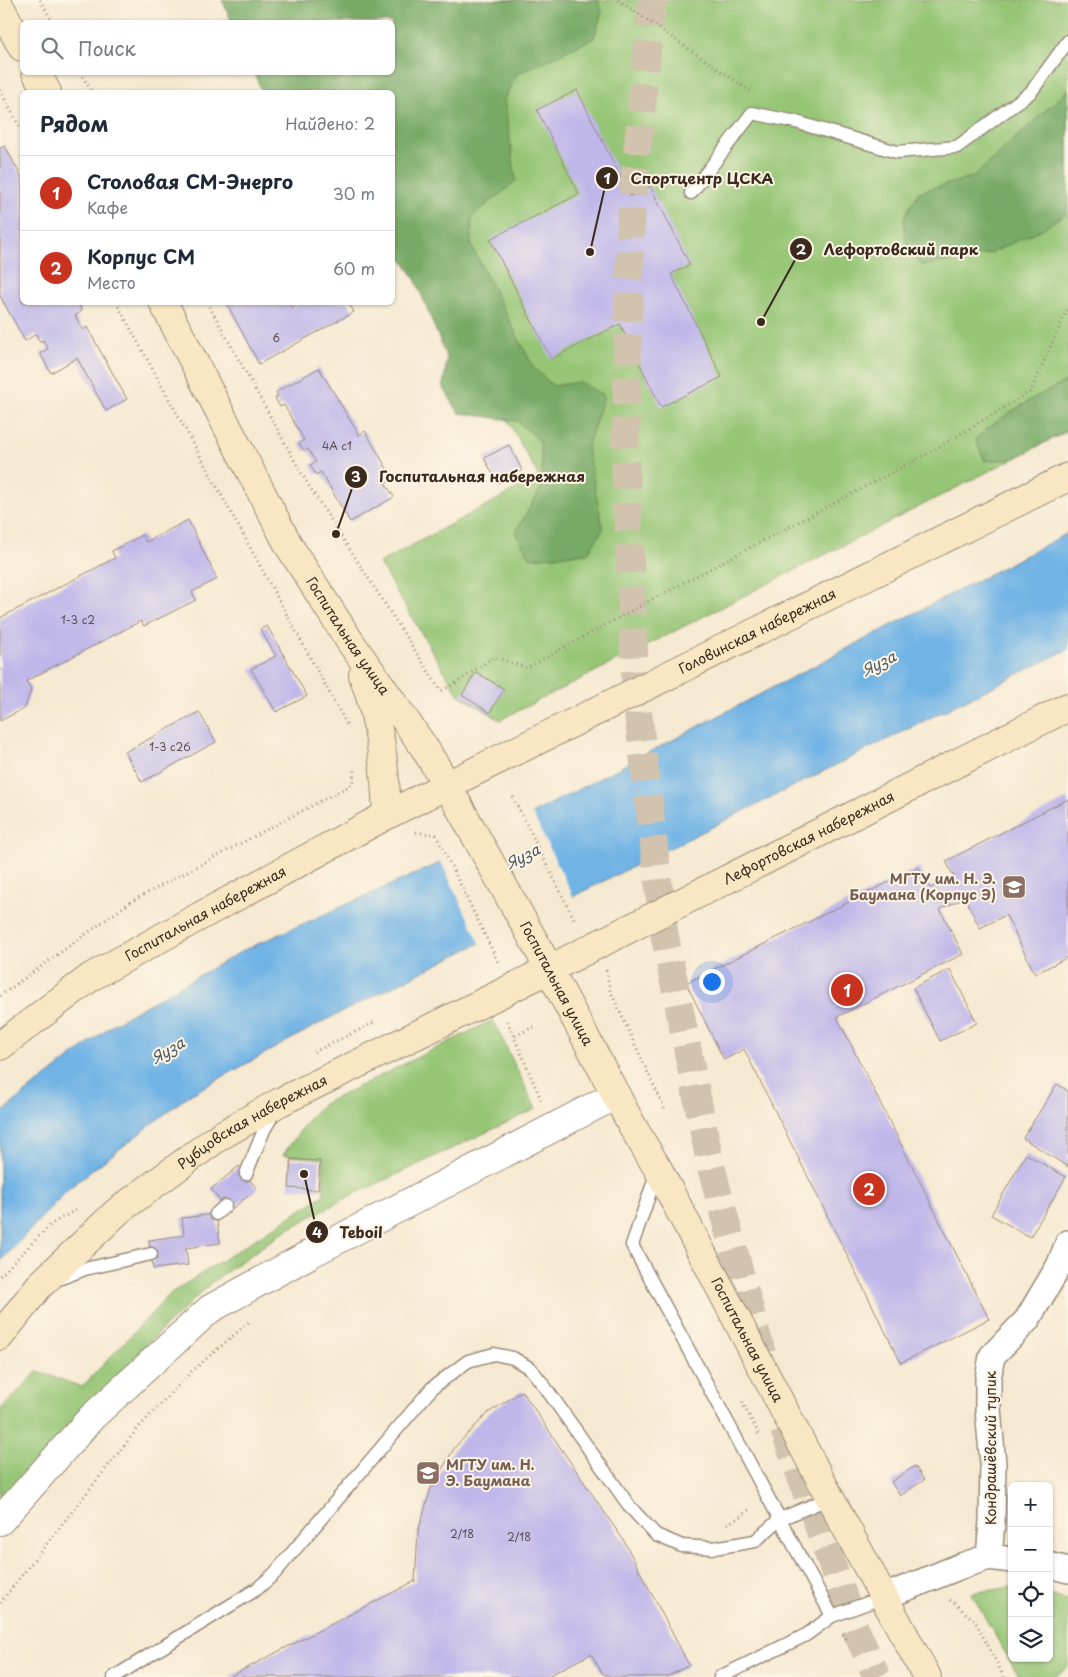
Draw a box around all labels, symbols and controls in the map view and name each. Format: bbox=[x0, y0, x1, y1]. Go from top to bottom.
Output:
search box bbox=[20, 20, 395, 75]
icon: search bbox=[38, 34, 66, 62]
text: Поиск bbox=[78, 34, 136, 62]
text: Рядом bbox=[40, 107, 108, 139]
text: Найдено: 2 bbox=[285, 111, 375, 135]
callout: Спортцентр ЦСКА bbox=[595, 163, 783, 193]
text: 1 bbox=[603, 166, 611, 189]
text: Спортцентр ЦСКА bbox=[631, 166, 774, 189]
text: Столовая СМ-Энерго bbox=[87, 167, 293, 195]
text: 1 bbox=[52, 181, 60, 205]
text: 30 m bbox=[333, 181, 375, 205]
text: Кафе bbox=[87, 195, 128, 219]
callout: Лефортовский парк bbox=[789, 234, 989, 264]
text: 2 bbox=[796, 237, 807, 260]
text: Лефортовский парк bbox=[824, 237, 979, 260]
text: Корпус СМ bbox=[87, 242, 195, 270]
text: 2 bbox=[50, 256, 62, 280]
text: 60 m bbox=[333, 256, 375, 280]
text: Место bbox=[87, 270, 136, 294]
house number: 6 bbox=[272, 329, 280, 346]
house number: 4А с1 bbox=[322, 437, 352, 454]
callout: Госпитальная набережная bbox=[344, 462, 594, 492]
text: 3 bbox=[351, 464, 361, 487]
text: Госпитальная набережная bbox=[379, 464, 585, 487]
street label: Госпитальная улица bbox=[301, 572, 395, 699]
street label: Головинская набережная bbox=[675, 583, 839, 679]
house number: 1-3 с2 bbox=[61, 611, 95, 628]
water label: Яуза bbox=[857, 644, 900, 681]
house number: 1-3 с26 bbox=[149, 738, 191, 755]
street label: Лефортовская набережная bbox=[719, 785, 898, 890]
water label: Яуза bbox=[501, 837, 544, 874]
street label: Госпитальная набережная bbox=[121, 861, 290, 966]
place label: МГТУ им. Н. Э. Баумана (Корпус Э) bbox=[849, 868, 996, 905]
school or university icon: МГТУ им. Н. Э. Баумана (Корпус Э) bbox=[1001, 874, 1027, 900]
street label: Госпитальная улица bbox=[515, 917, 599, 1049]
your location bbox=[699, 969, 725, 995]
pin: 1 bbox=[831, 971, 863, 1009]
water label: Яуза bbox=[146, 1030, 189, 1069]
street label: Рубцовская набережная bbox=[173, 1069, 331, 1174]
pin: 2 bbox=[853, 1170, 885, 1208]
callout: Teboil bbox=[305, 1217, 393, 1247]
text: 4 bbox=[312, 1220, 322, 1243]
text: Teboil bbox=[339, 1220, 383, 1243]
street label: Госпитальная улица bbox=[706, 1273, 789, 1406]
street label: Кондрашёвский тупик bbox=[980, 1370, 1001, 1525]
place label: МГТУ им. Н. Э. Баумана bbox=[445, 1454, 535, 1491]
school or university icon: МГТУ им. Н. Э. Баумана bbox=[415, 1460, 441, 1486]
map controls bbox=[1008, 1482, 1053, 1662]
button: + bbox=[1008, 1482, 1053, 1527]
house number: 2/18 bbox=[450, 1525, 474, 1542]
button: − bbox=[1008, 1527, 1053, 1572]
house number: 2/18 bbox=[507, 1528, 531, 1545]
button: locate bbox=[1008, 1572, 1053, 1617]
button: layers bbox=[1008, 1617, 1053, 1662]

